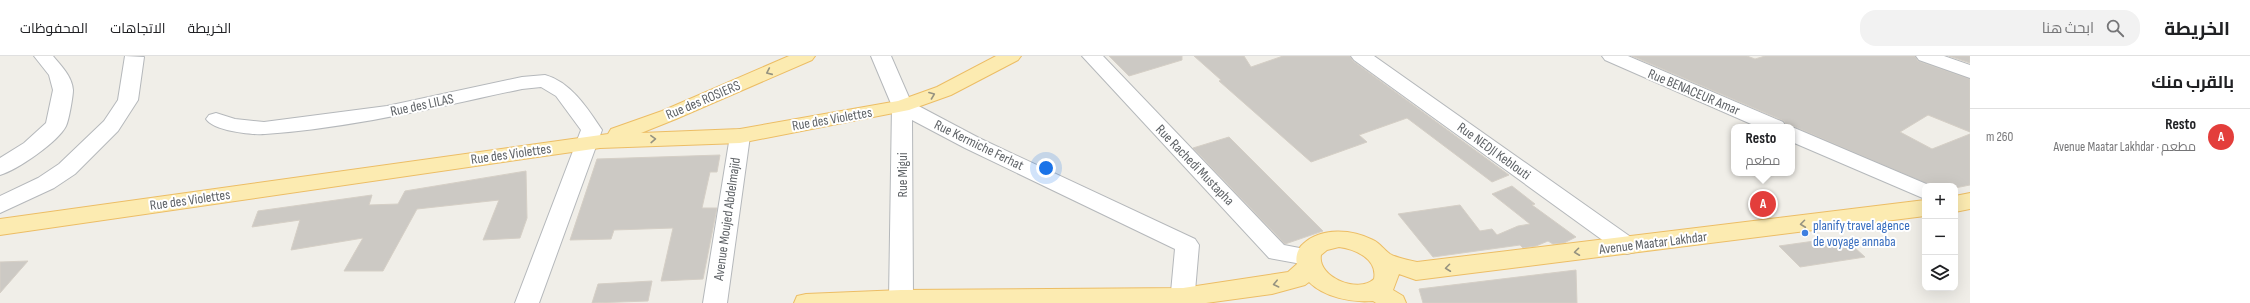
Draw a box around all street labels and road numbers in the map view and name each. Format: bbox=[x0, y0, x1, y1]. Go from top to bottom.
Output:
street label: Rue BENACEUR Amar bbox=[1646, 65, 1742, 119]
street label: Rue des ROSIERS bbox=[663, 77, 743, 123]
street label: Rue des LILAS bbox=[389, 90, 455, 120]
street label: Rue des Violettes bbox=[791, 104, 873, 134]
street label: Rue Kermiche Ferhat bbox=[932, 116, 1026, 174]
street label: Rue NEDJI Keblouti bbox=[1454, 119, 1534, 183]
street label: Rue Rachedi Mustapha bbox=[1152, 121, 1238, 209]
street label: Rue des Violettes bbox=[470, 140, 552, 168]
street label: Rue Migui bbox=[894, 152, 911, 198]
street label: Avenue Moujed Abdelmajid bbox=[710, 156, 744, 283]
street label: Rue des Violettes bbox=[149, 186, 231, 214]
street label: Avenue Maatar Lakhdar bbox=[1597, 228, 1708, 258]

